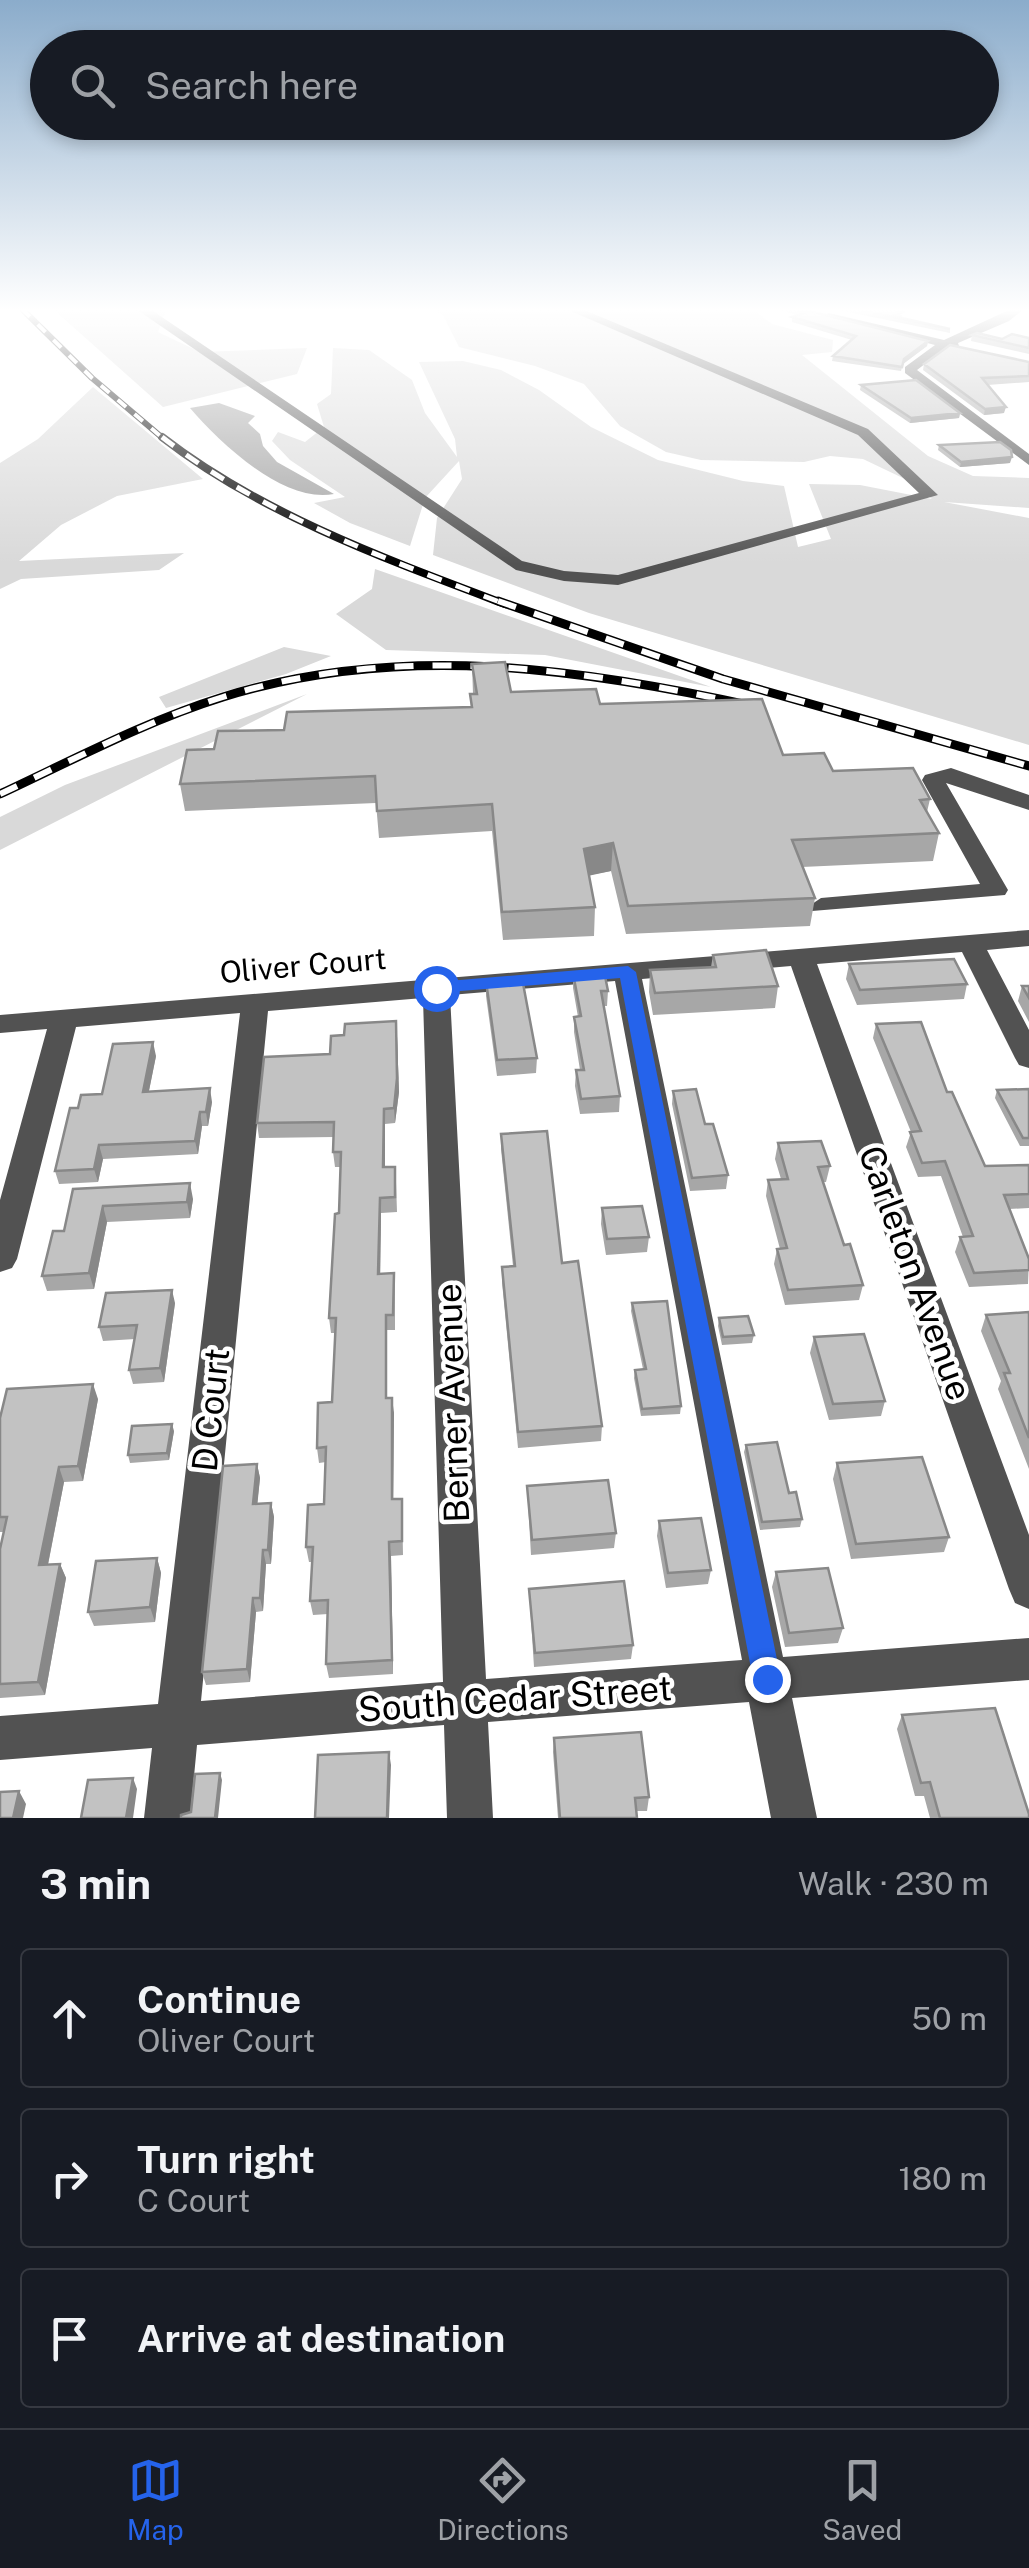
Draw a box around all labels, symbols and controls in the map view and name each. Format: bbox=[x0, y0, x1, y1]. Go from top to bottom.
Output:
search box bbox=[30, 30, 999, 140]
icon: search bbox=[65, 58, 120, 113]
text: Search here bbox=[145, 63, 358, 108]
street label: Oliver Court bbox=[218, 940, 388, 990]
route start bbox=[414, 966, 460, 1012]
street label: Carleton Avenue bbox=[850, 1140, 980, 1406]
street label: Berner Avenue bbox=[428, 1283, 477, 1523]
street label: D Court bbox=[184, 1346, 237, 1474]
route end bbox=[745, 1657, 791, 1703]
street label: South Cedar Street bbox=[357, 1667, 673, 1730]
text: 3 min bbox=[40, 1859, 151, 1908]
text: Walk · 230 m bbox=[798, 1865, 989, 1902]
text: Continue bbox=[137, 1977, 301, 2022]
icon: ahead bbox=[42, 1991, 97, 2046]
text: 50 m bbox=[911, 2000, 987, 2037]
text: Oliver Court bbox=[137, 2022, 315, 2059]
text: Turn right bbox=[137, 2137, 315, 2182]
icon: right bbox=[42, 2151, 97, 2206]
text: 180 m bbox=[898, 2160, 987, 2197]
text: C Court bbox=[137, 2182, 250, 2219]
icon: arrive bbox=[42, 2311, 97, 2366]
text: Arrive at destination bbox=[137, 2316, 505, 2361]
tab: Map bbox=[127, 2453, 184, 2546]
tab: Directions bbox=[437, 2453, 569, 2546]
tab: Saved bbox=[822, 2453, 902, 2546]

